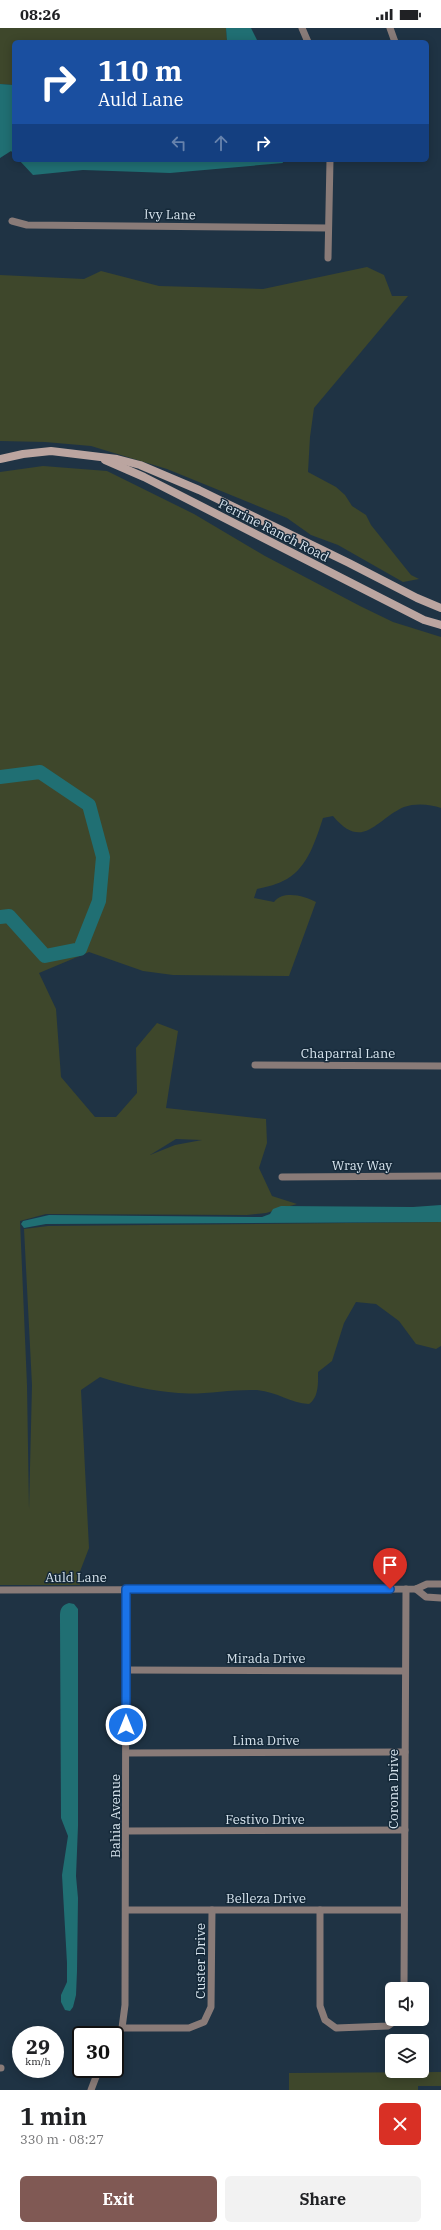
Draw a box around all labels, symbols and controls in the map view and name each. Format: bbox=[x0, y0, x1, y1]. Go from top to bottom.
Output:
text: 08:26 bbox=[20, 5, 61, 24]
text: 110 m bbox=[98, 52, 182, 89]
icon: right bbox=[32, 56, 84, 108]
text: Auld Lane bbox=[98, 88, 183, 111]
icon: left bbox=[168, 132, 190, 154]
icon: ahead bbox=[210, 132, 232, 154]
icon: right bbox=[252, 132, 274, 154]
street label: Ivy Lane bbox=[144, 206, 196, 223]
street label: Perrine Ranch Road bbox=[216, 495, 332, 566]
street label: Chaparral Lane bbox=[301, 1045, 395, 1062]
street label: Wray Way bbox=[332, 1157, 392, 1174]
pin bbox=[373, 1548, 407, 1589]
icon: arrive bbox=[379, 1554, 401, 1576]
street label: Auld Lane bbox=[45, 1569, 107, 1586]
street label: Mirada Drive bbox=[226, 1650, 306, 1667]
position arrow bbox=[105, 1704, 147, 1746]
street label: Lima Drive bbox=[232, 1732, 300, 1749]
street label: Corona Drive bbox=[385, 1749, 402, 1829]
street label: Bahia Avenue bbox=[107, 1774, 124, 1858]
street label: Festivo Drive bbox=[225, 1811, 305, 1828]
street label: Belleza Drive bbox=[226, 1890, 306, 1907]
street label: Custer Drive bbox=[192, 1923, 209, 1999]
map controls bbox=[385, 1982, 429, 2078]
button: sound bbox=[385, 1982, 429, 2026]
speed limit sign: 30 bbox=[72, 2026, 124, 2078]
text: 29 bbox=[26, 2033, 50, 2060]
button: layers bbox=[385, 2034, 429, 2078]
text: km/h bbox=[25, 2055, 51, 2068]
text: 1 min bbox=[20, 2100, 87, 2132]
button: close bbox=[379, 2103, 421, 2145]
text: 330 m · 08:27 bbox=[20, 2131, 104, 2148]
button: Exit bbox=[20, 2176, 217, 2222]
button: Share bbox=[225, 2176, 421, 2222]

